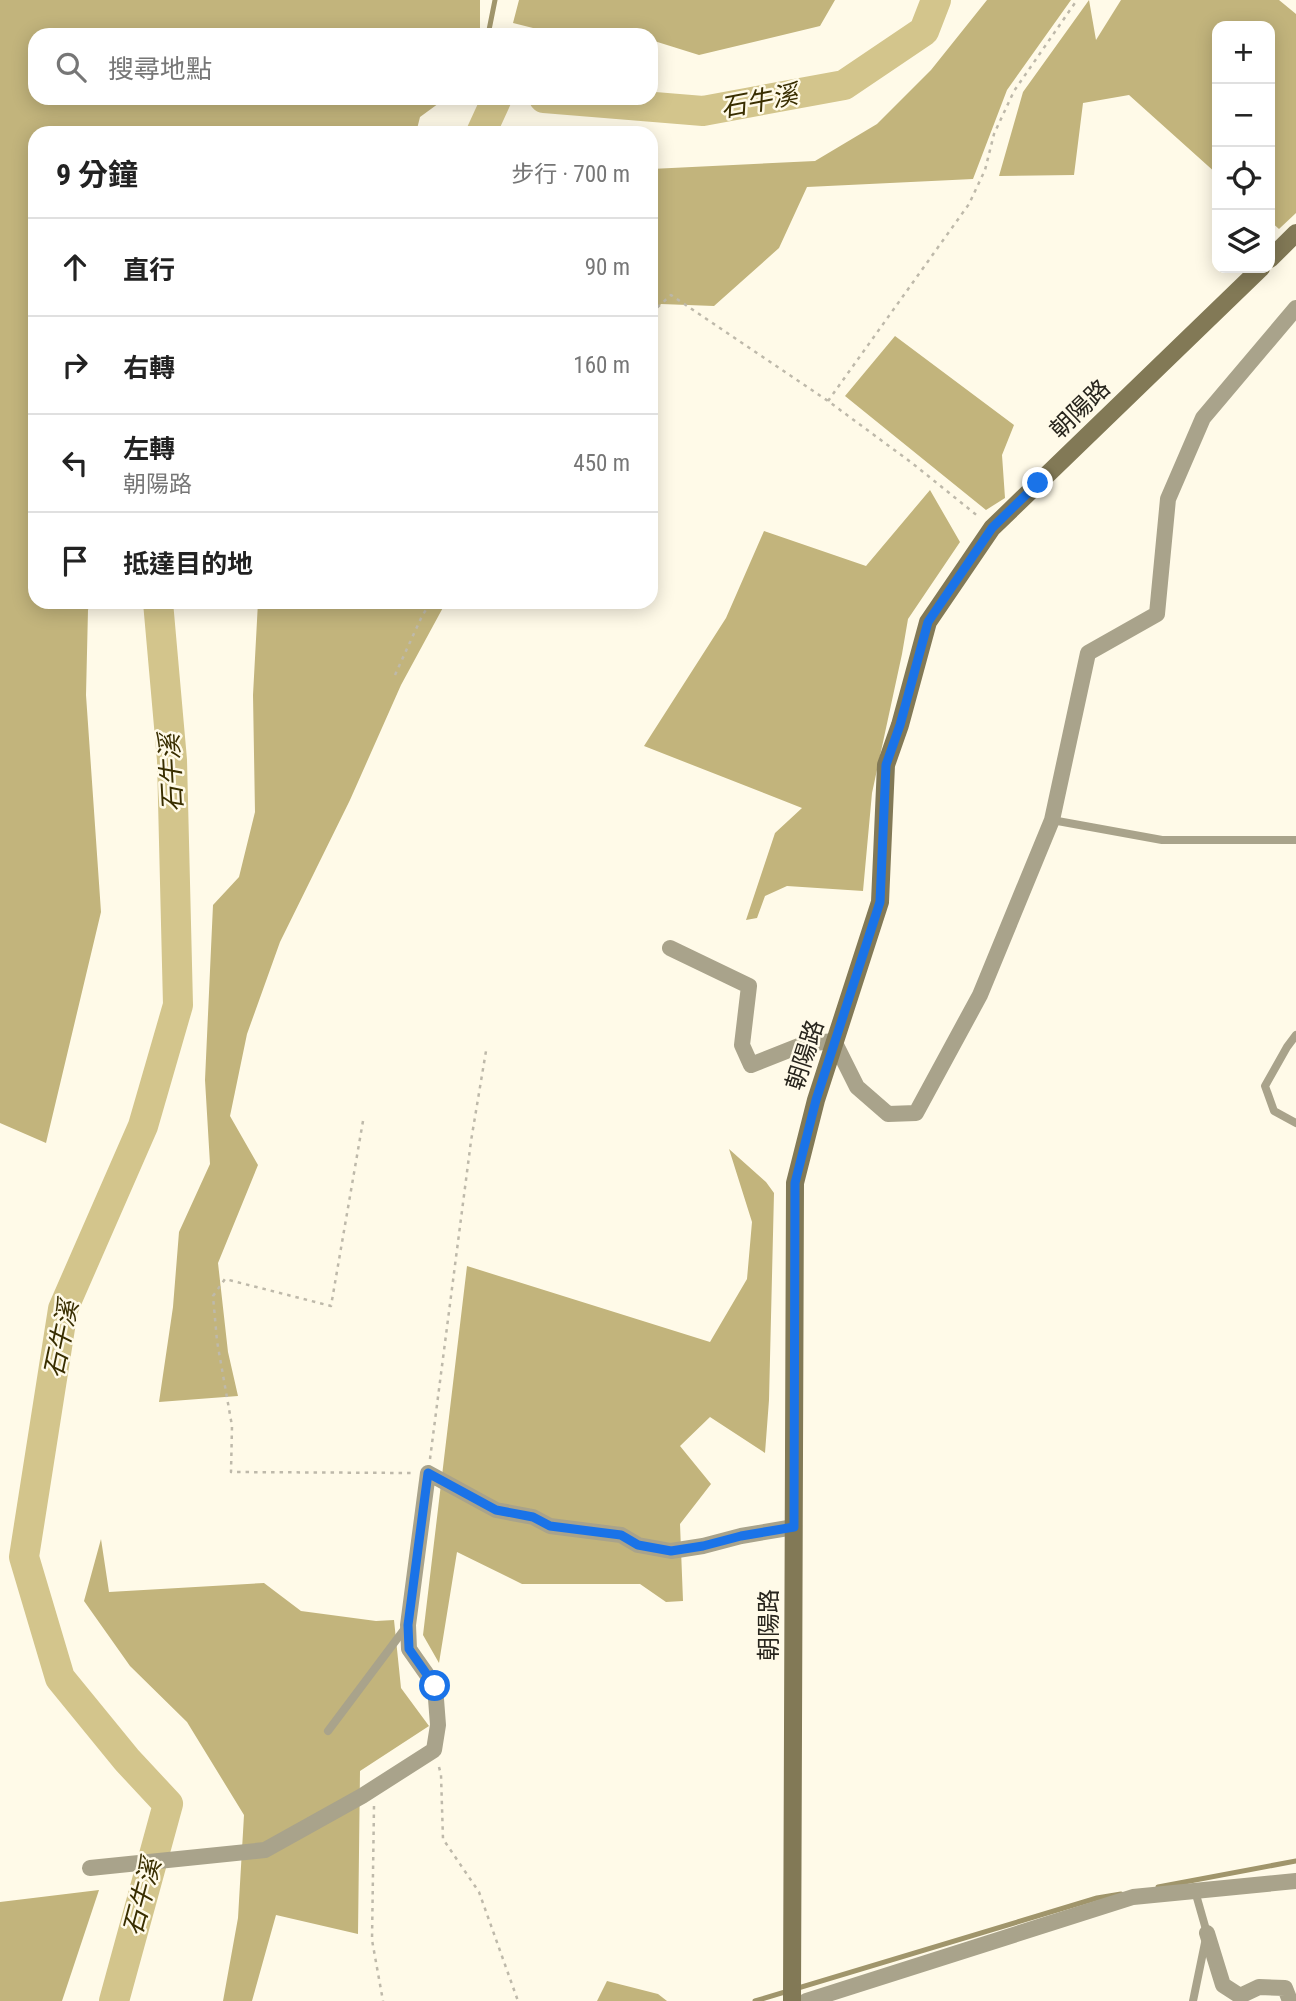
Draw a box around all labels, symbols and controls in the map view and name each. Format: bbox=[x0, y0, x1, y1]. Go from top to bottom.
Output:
map controls bbox=[1212, 21, 1275, 273]
button: + bbox=[1212, 21, 1275, 84]
search box bbox=[28, 28, 658, 105]
icon: search bbox=[52, 48, 90, 86]
text: 搜尋地點 bbox=[108, 54, 212, 84]
water label: 石牛溪 bbox=[718, 78, 804, 123]
button: − bbox=[1212, 84, 1275, 147]
button: locate bbox=[1212, 147, 1275, 210]
text: 9 分鐘 bbox=[56, 157, 138, 192]
text: 步行 · 700 m bbox=[511, 161, 630, 188]
button: layers bbox=[1212, 210, 1275, 273]
icon: ahead bbox=[56, 248, 94, 286]
text: 90 m bbox=[585, 254, 630, 281]
text: 直行 bbox=[123, 255, 175, 285]
icon: right bbox=[56, 346, 94, 384]
text: 160 m bbox=[573, 352, 630, 379]
text: 右轉 bbox=[123, 353, 175, 383]
street label: 朝陽路 bbox=[1044, 374, 1116, 444]
text: 左轉 bbox=[123, 434, 175, 464]
icon: left bbox=[56, 444, 94, 482]
text: 450 m bbox=[573, 450, 630, 477]
route end bbox=[1022, 467, 1053, 498]
text: 朝陽路 bbox=[123, 471, 192, 498]
icon: arrive bbox=[56, 542, 94, 580]
text: 抵達目的地 bbox=[123, 549, 253, 579]
water label: 石牛溪 bbox=[154, 729, 188, 813]
street label: 朝陽路 bbox=[781, 1016, 829, 1094]
water label: 石牛溪 bbox=[38, 1294, 85, 1380]
street label: 朝陽路 bbox=[755, 1589, 783, 1661]
route start bbox=[419, 1670, 450, 1701]
water label: 石牛溪 bbox=[117, 1852, 168, 1939]

